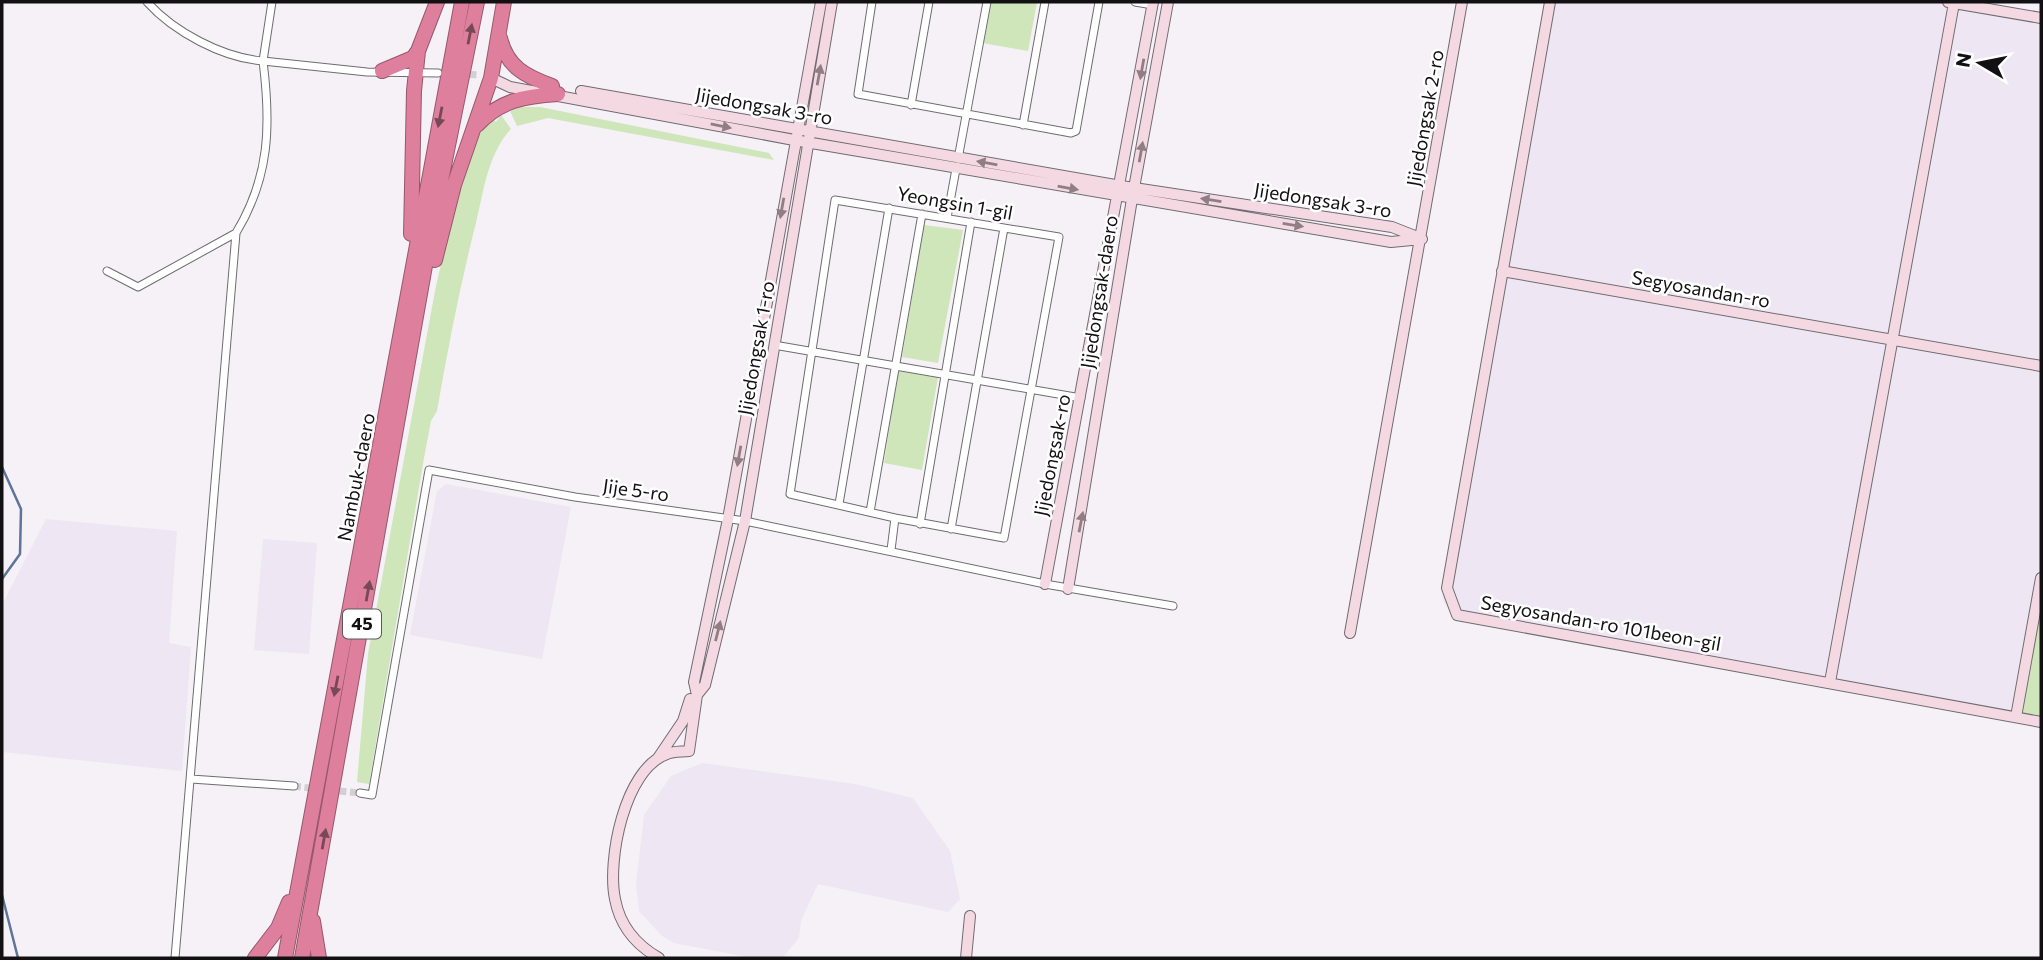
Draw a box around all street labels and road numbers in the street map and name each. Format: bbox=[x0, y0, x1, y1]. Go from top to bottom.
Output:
street label: Jijedongsak 2-ro bbox=[1401, 48, 1448, 188]
street label: Jijedongsak 3-ro bbox=[694, 82, 834, 129]
street label: Jijedongsak 3-ro bbox=[1253, 177, 1393, 222]
street label: Yeongsin 1-gil bbox=[895, 181, 1015, 224]
street label: Jijedongsak-daero bbox=[1075, 214, 1122, 370]
street label: Segyosandan-ro bbox=[1630, 265, 1772, 312]
street label: Jijedongsak 1-ro bbox=[732, 279, 779, 417]
street label: Jijedongsak-ro bbox=[1028, 392, 1075, 518]
street label: Nambuk-daero bbox=[332, 411, 379, 543]
street label: Jije 5-ro bbox=[602, 473, 671, 506]
street label: Segyosandan-ro 101beon-gil bbox=[1479, 590, 1723, 655]
road number: 45 bbox=[343, 610, 381, 638]

